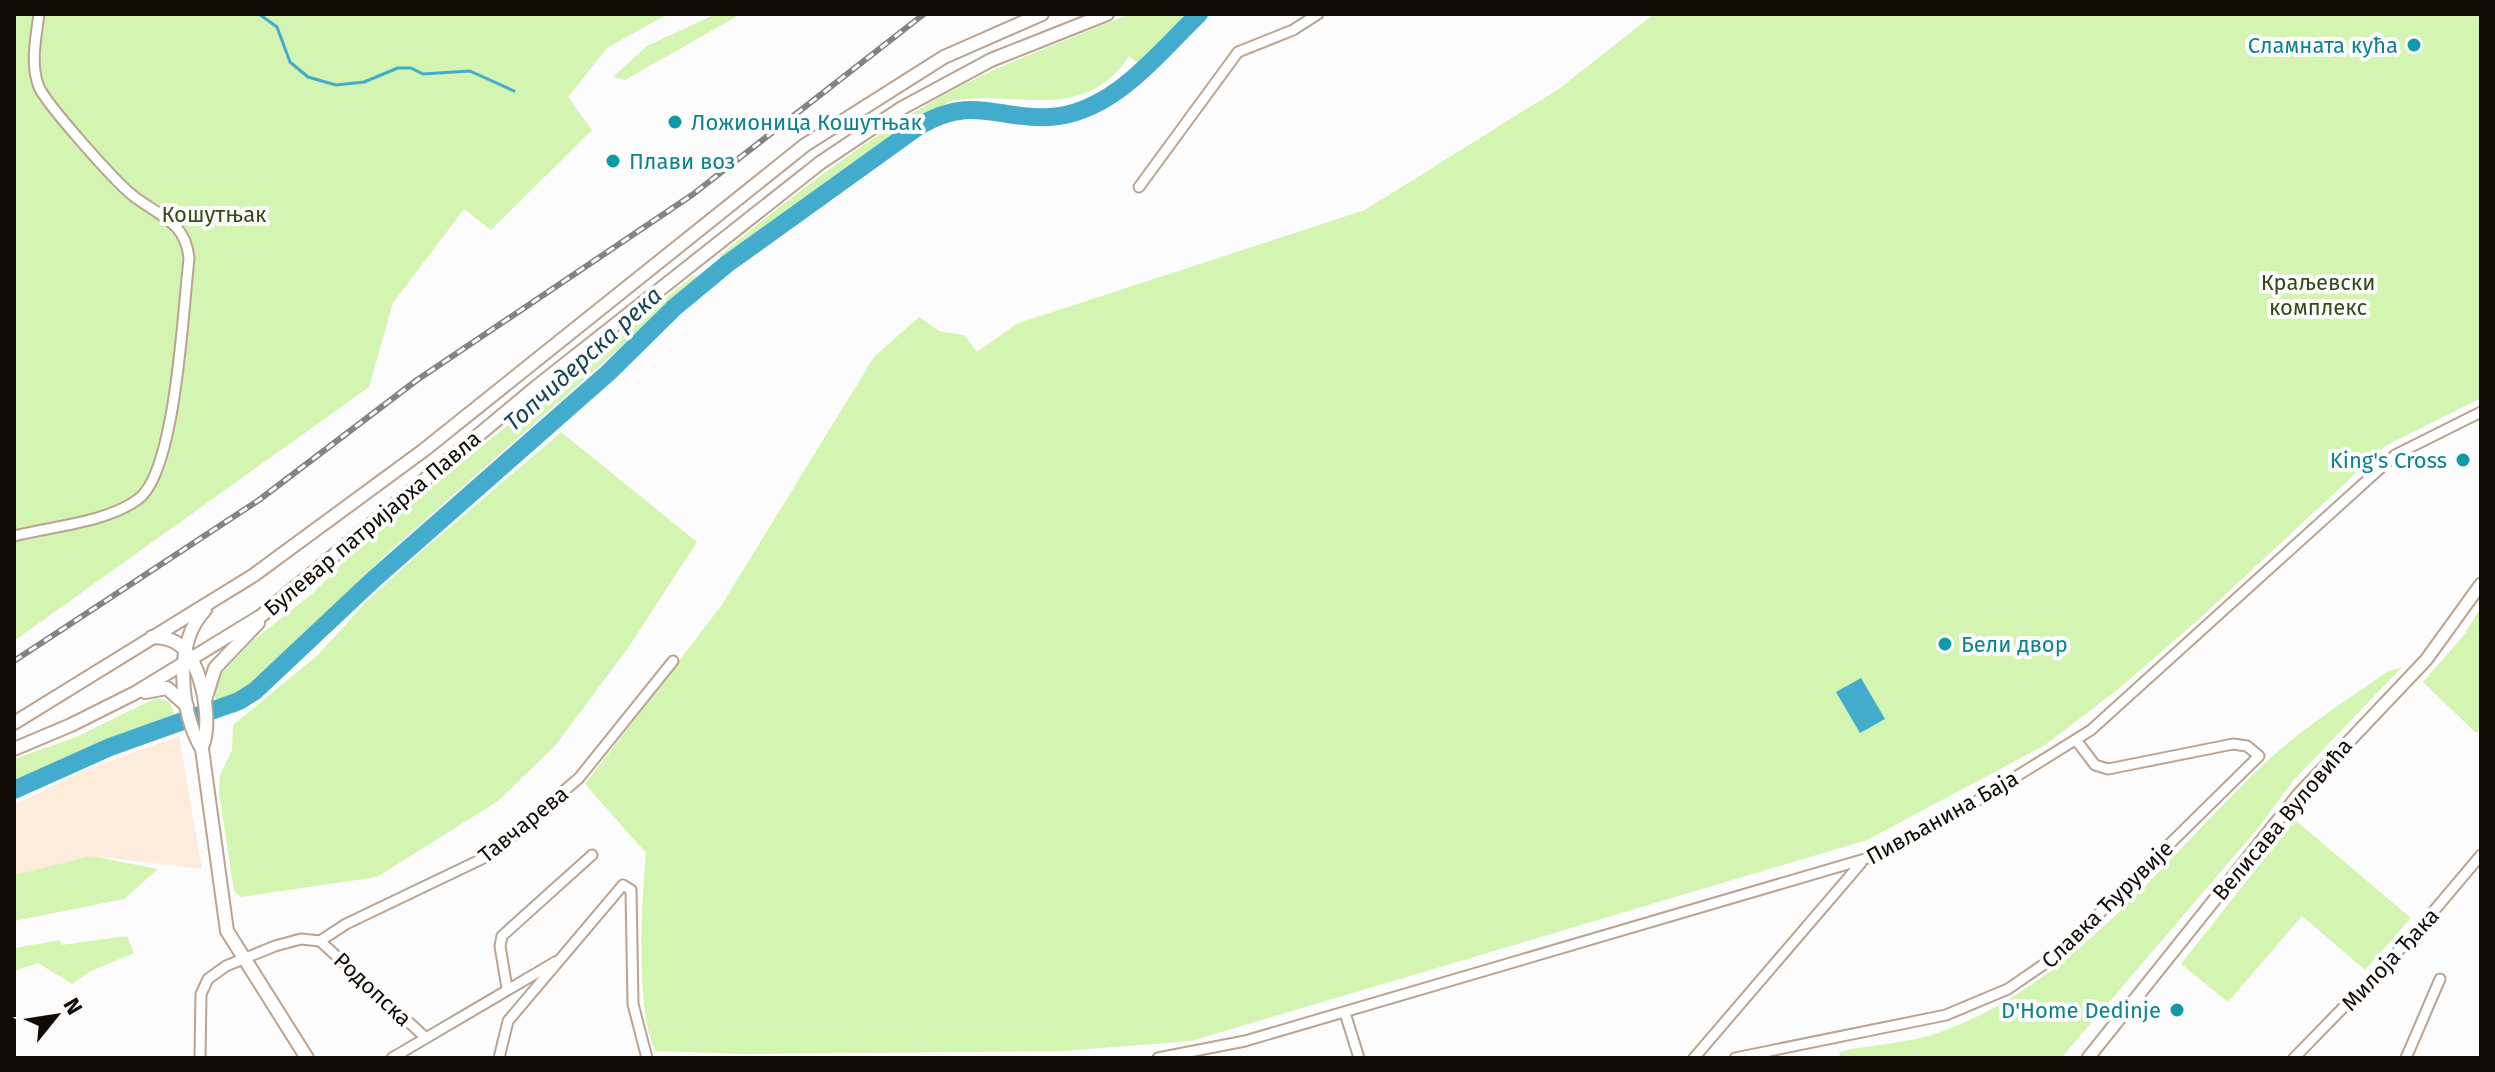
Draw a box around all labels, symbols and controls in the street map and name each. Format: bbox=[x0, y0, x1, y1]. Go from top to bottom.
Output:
place label: Сламната кућа bbox=[2248, 32, 2398, 59]
marker: Сламната кућа bbox=[2405, 36, 2423, 54]
place label: Ложионица Кошутњак bbox=[691, 109, 923, 136]
marker: Ложионица Кошутњак bbox=[666, 113, 684, 131]
place label: Плави воз bbox=[629, 148, 736, 175]
marker: Плави воз bbox=[604, 152, 622, 170]
park label: Кошутњак bbox=[161, 201, 267, 228]
park label: Краљевски комплекс bbox=[2261, 269, 2375, 321]
water label: Топчидерска река bbox=[499, 281, 667, 437]
street label: Булевар патријарха Павла bbox=[259, 425, 486, 622]
place label: King's Cross bbox=[2330, 447, 2447, 474]
marker: King's Cross bbox=[2454, 451, 2472, 469]
place label: Бели двор bbox=[1961, 631, 2068, 658]
marker: Бели двор bbox=[1936, 635, 1954, 653]
street label: Велисава Вуловића bbox=[2207, 733, 2358, 906]
street label: Пивљанина Баја bbox=[1862, 765, 2023, 870]
street label: Тавчарева bbox=[473, 780, 574, 869]
street label: Славка Ћурувије bbox=[2036, 835, 2179, 974]
street label: Милоја Ђака bbox=[2336, 902, 2445, 1016]
street label: Родопска bbox=[328, 947, 417, 1032]
north arrow bbox=[16, 976, 96, 1056]
text: N bbox=[58, 993, 88, 1019]
place label: D'Home Dedinje bbox=[2001, 997, 2161, 1024]
marker: D'Home Dedinje bbox=[2168, 1001, 2186, 1019]

